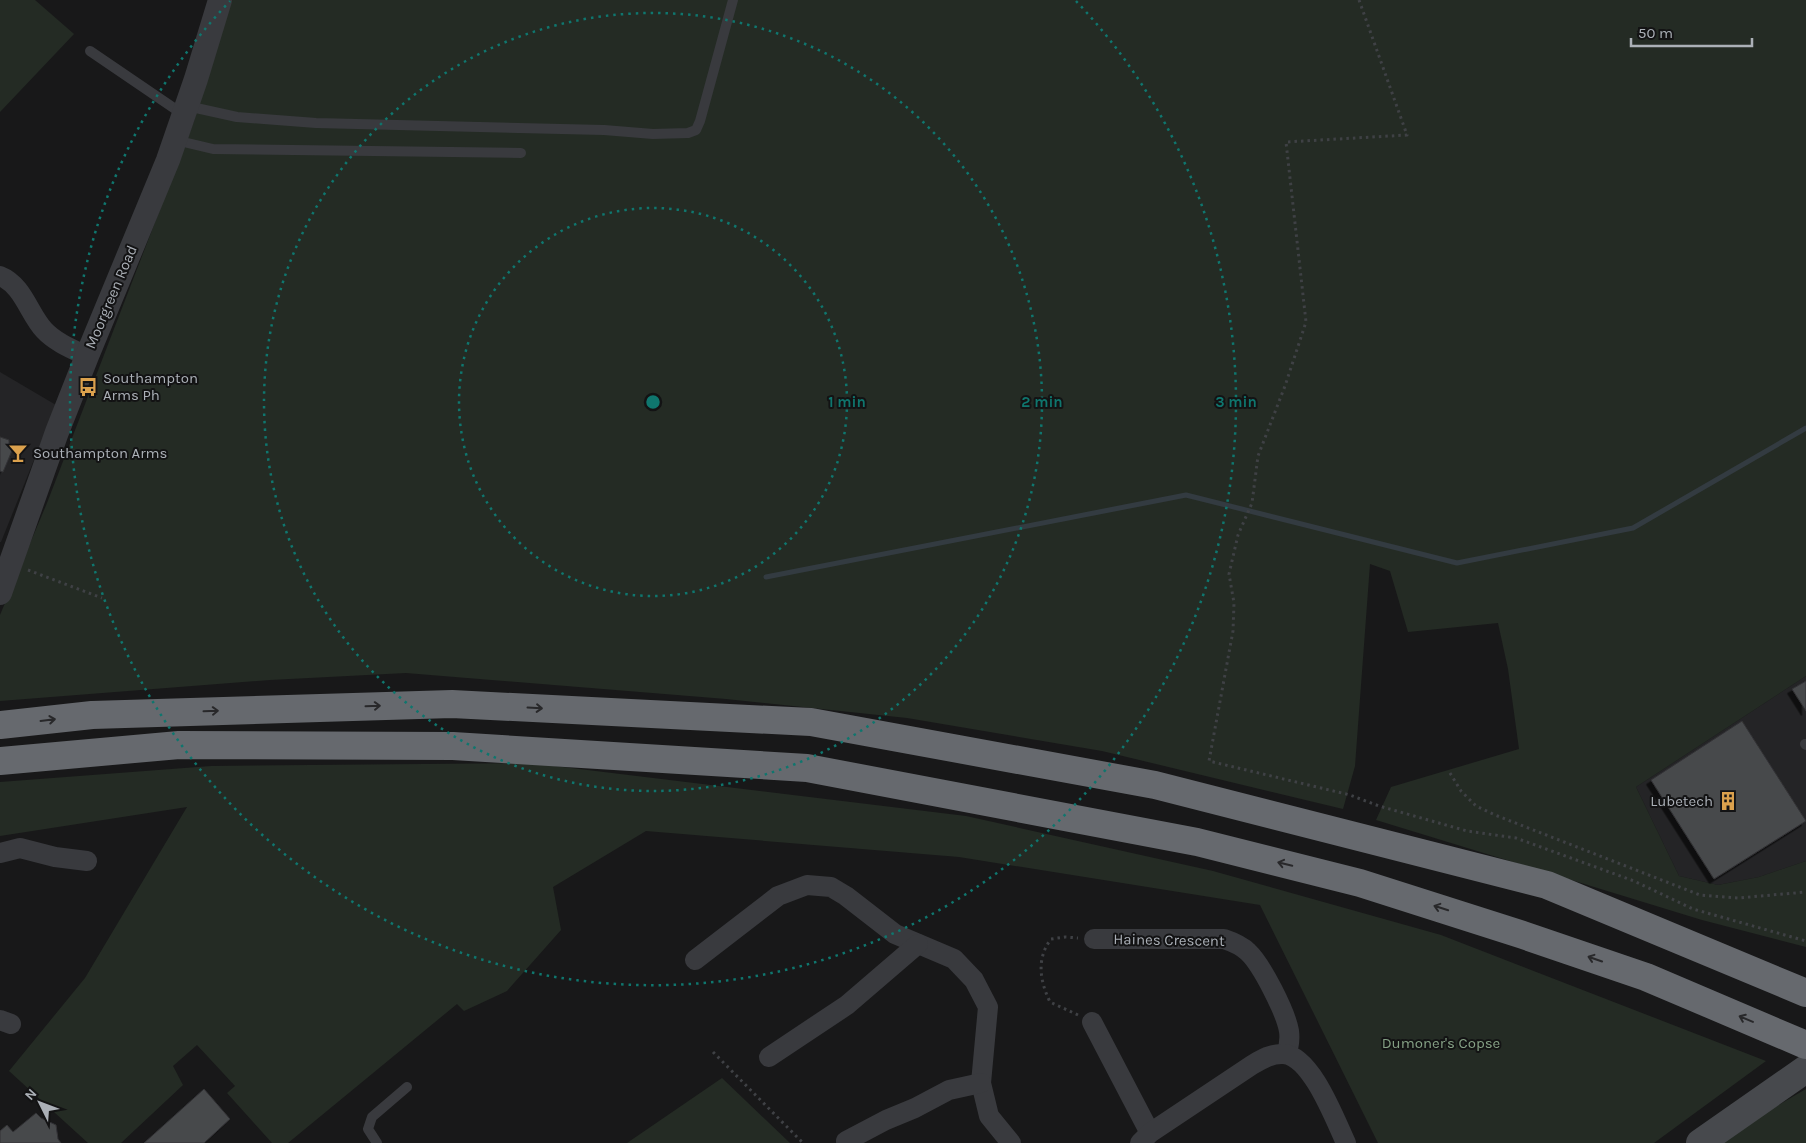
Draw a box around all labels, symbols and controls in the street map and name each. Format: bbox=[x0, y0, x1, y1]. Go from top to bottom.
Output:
scale bar bbox=[1631, 15, 1752, 47]
text: 50 m bbox=[1638, 24, 1673, 42]
street label: Moorgreen Road bbox=[81, 243, 141, 351]
place label: Southampton Arms Ph bbox=[103, 369, 198, 404]
bus stop icon: Southampton Arms Ph bbox=[77, 376, 99, 398]
centre of rings bbox=[644, 393, 662, 411]
text: 1 min bbox=[828, 393, 866, 411]
text: 2 min bbox=[1021, 393, 1063, 411]
text: 3 min bbox=[1215, 393, 1257, 411]
bar icon: Southampton Arms bbox=[7, 442, 29, 464]
place label: Southampton Arms bbox=[33, 444, 168, 462]
one-way arrow bbox=[364, 701, 381, 711]
one-way arrow bbox=[527, 703, 543, 713]
one-way arrow bbox=[202, 706, 218, 716]
one-way arrow bbox=[40, 715, 56, 725]
building icon: Lubetech bbox=[1717, 790, 1739, 812]
place label: Lubetech bbox=[1650, 792, 1713, 810]
one-way arrow bbox=[1277, 859, 1293, 868]
one-way arrow bbox=[1433, 903, 1449, 913]
street label: Haines Crescent bbox=[1113, 930, 1225, 950]
one-way arrow bbox=[1588, 954, 1603, 963]
one-way arrow bbox=[1739, 1013, 1754, 1023]
park label: Dumoner's Copse bbox=[1382, 1034, 1500, 1052]
north arrow bbox=[15, 1078, 65, 1128]
text: N bbox=[21, 1085, 40, 1104]

